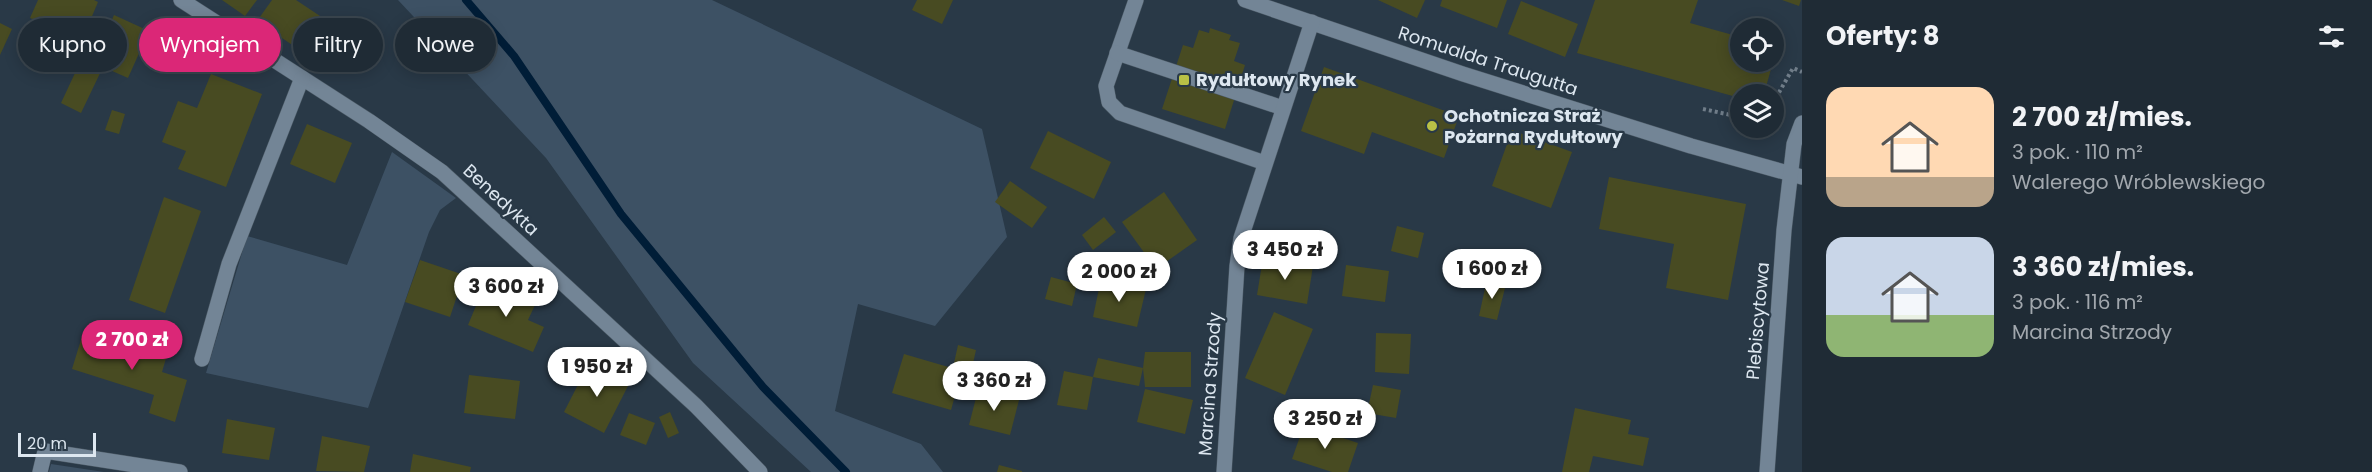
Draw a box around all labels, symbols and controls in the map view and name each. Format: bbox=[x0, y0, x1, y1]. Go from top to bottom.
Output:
chip: Kupno bbox=[18, 18, 127, 72]
chip: Wynajem bbox=[139, 18, 281, 72]
chip: Filtry bbox=[293, 18, 383, 72]
chip: Nowe bbox=[395, 18, 496, 72]
map controls bbox=[1730, 18, 1784, 138]
button: locate bbox=[1730, 18, 1784, 72]
text: Oferty: 8 bbox=[1826, 18, 1940, 54]
street label: Romualda Traugutta bbox=[1395, 20, 1581, 101]
icon: filters bbox=[2315, 20, 2348, 53]
place label: Rydułtowy Rynek bbox=[1196, 67, 1357, 92]
marker: Rydułtowy Rynek bbox=[1177, 73, 1191, 87]
button: layers bbox=[1730, 84, 1784, 138]
text: 2 700 zł/mies. bbox=[2012, 99, 2192, 135]
place label: Ochotnicza Straż Pożarna Rydułtowy bbox=[1444, 103, 1623, 149]
icon: home bbox=[1874, 111, 1946, 183]
marker: Ochotnicza Straż Pożarna Rydułtowy bbox=[1425, 119, 1439, 133]
text: 3 pok. · 110 m² bbox=[2012, 138, 2143, 166]
street label: Benedykta bbox=[458, 158, 545, 241]
text: Walerego Wróblewskiego bbox=[2012, 168, 2265, 196]
pin: 3 450 zł bbox=[1223, 230, 1347, 281]
text: 3 450 zł bbox=[1247, 235, 1323, 263]
pin: 1 600 zł bbox=[1430, 249, 1554, 300]
text: 3 360 zł/mies. bbox=[2012, 249, 2194, 285]
pin: 2 000 zł bbox=[1057, 252, 1181, 303]
text: 1 600 zł bbox=[1456, 254, 1528, 282]
text: 2 000 zł bbox=[1081, 257, 1157, 285]
street label: Plebiscytowa bbox=[1740, 261, 1775, 381]
icon: home bbox=[1874, 261, 1946, 333]
pin: 3 600 zł bbox=[444, 267, 568, 318]
text: 3 600 zł bbox=[468, 272, 544, 300]
text: 3 pok. · 116 m² bbox=[2012, 288, 2143, 316]
street label: Marcina Strzody bbox=[1192, 311, 1227, 457]
text: Marcina Strzody bbox=[2012, 318, 2172, 346]
pin: 2 700 zł bbox=[70, 320, 194, 371]
text: 2 700 zł bbox=[95, 325, 169, 353]
pin: 1 950 zł bbox=[535, 347, 659, 398]
text: 1 950 zł bbox=[562, 352, 632, 380]
pin: 3 360 zł bbox=[932, 361, 1056, 412]
text: 3 360 zł bbox=[957, 366, 1031, 394]
pin: 3 250 zł bbox=[1263, 399, 1387, 450]
text: 3 250 zł bbox=[1288, 404, 1362, 432]
scale bar bbox=[18, 430, 96, 458]
text: 20 m bbox=[27, 432, 67, 455]

